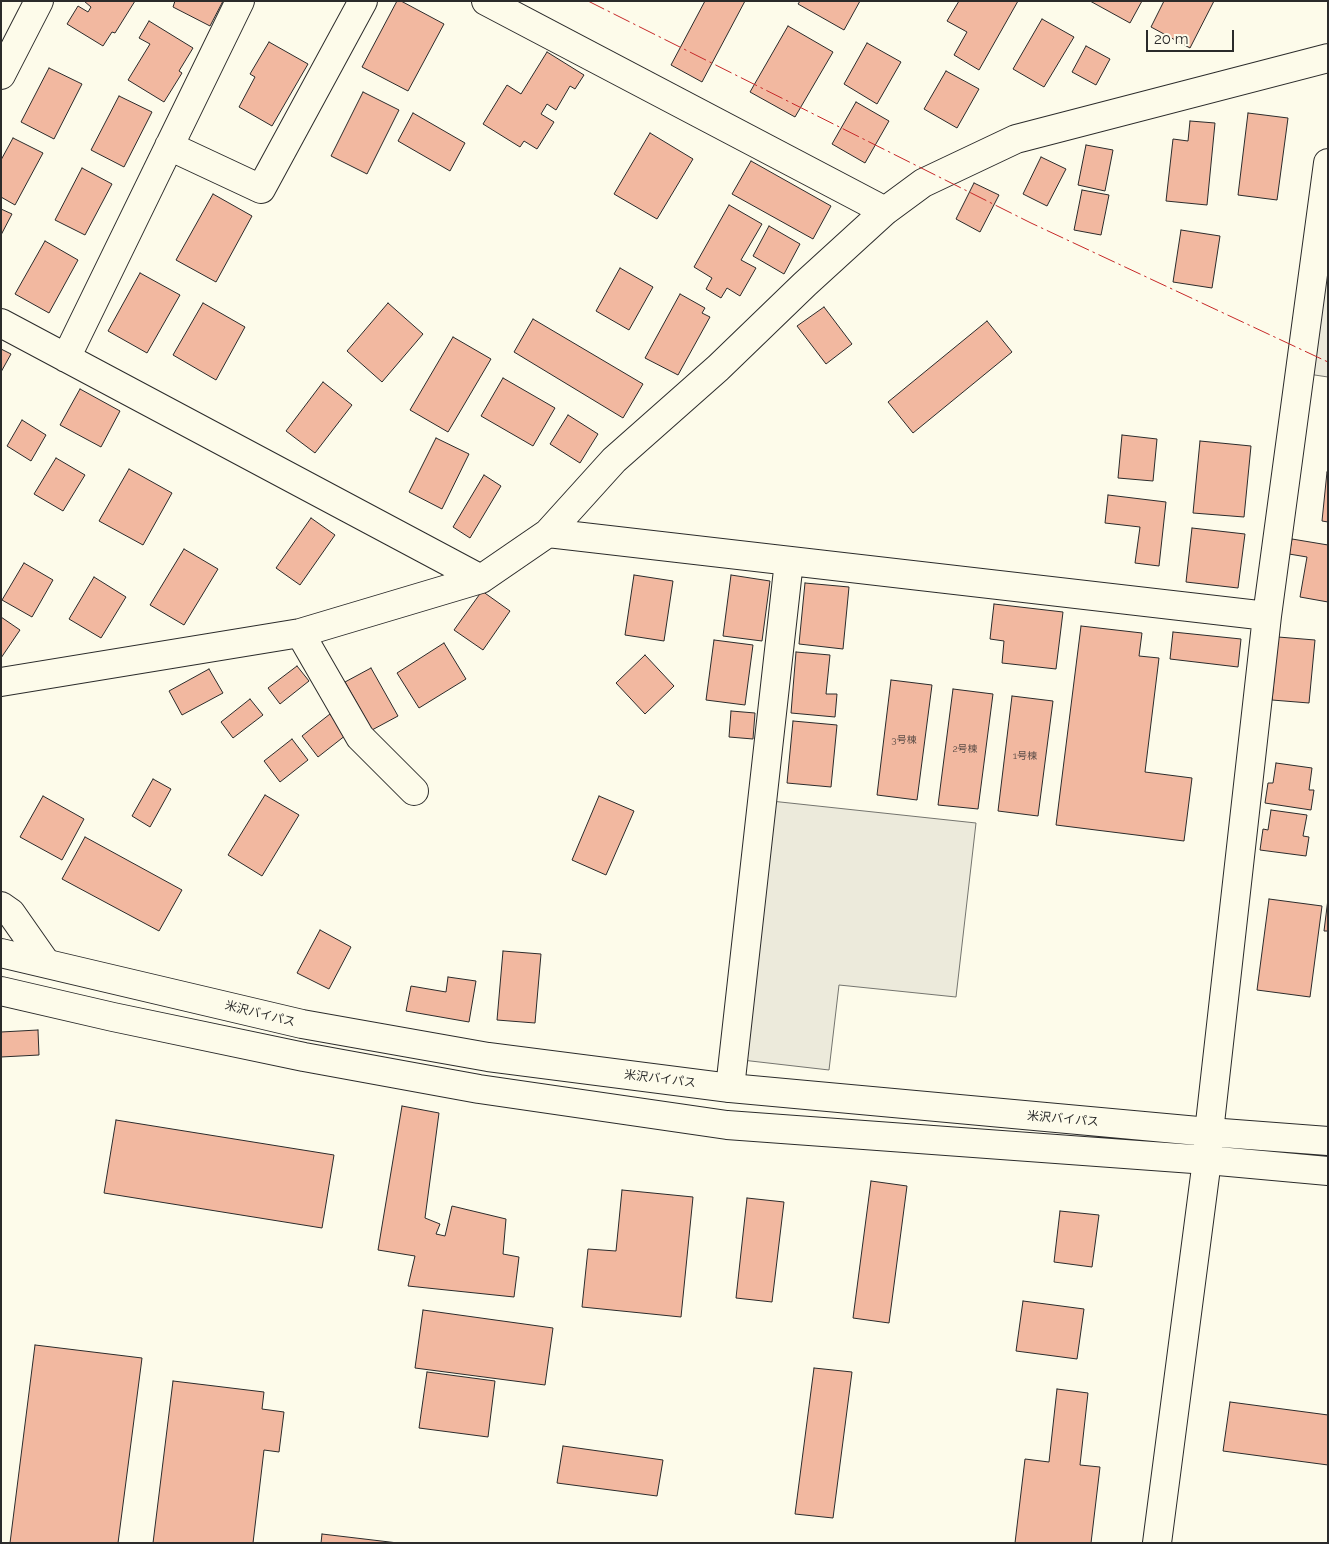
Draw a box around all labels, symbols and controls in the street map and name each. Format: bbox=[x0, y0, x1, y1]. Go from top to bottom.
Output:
scale bar bbox=[1149, 20, 1236, 52]
text: 20 m bbox=[1154, 30, 1189, 48]
house number: 3号棟 bbox=[891, 734, 917, 746]
house number: 2号棟 bbox=[952, 743, 978, 755]
house number: 1号棟 bbox=[1013, 750, 1037, 762]
street label: 米沢バイパス bbox=[223, 998, 297, 1030]
street label: 米沢バイパス bbox=[623, 1067, 697, 1091]
street label: 米沢バイパス bbox=[1027, 1109, 1099, 1129]

